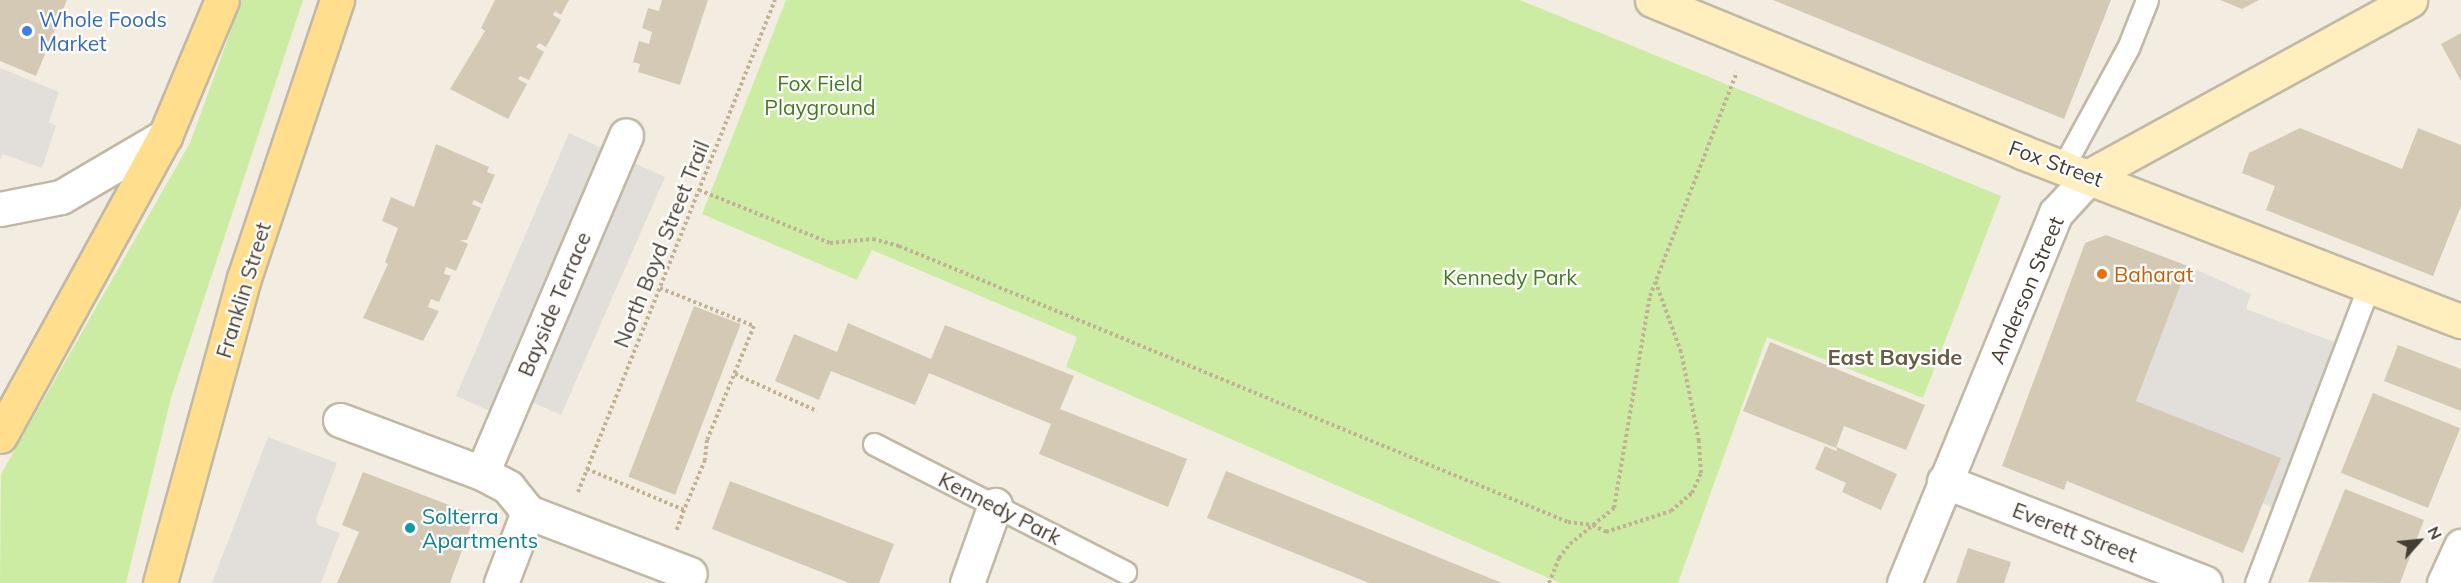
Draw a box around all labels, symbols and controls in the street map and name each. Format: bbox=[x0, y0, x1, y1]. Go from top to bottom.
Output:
place label: Whole Foods Market bbox=[39, 6, 167, 56]
marker: Whole Foods Market bbox=[20, 24, 34, 38]
park label: Fox Field Playground bbox=[764, 70, 876, 120]
street label: Fox Street bbox=[2006, 134, 2106, 192]
street label: North Boyd Street Trail bbox=[608, 137, 714, 351]
street label: Anderson Street bbox=[1984, 213, 2068, 367]
street label: Franklin Street bbox=[210, 219, 276, 361]
street label: Bayside Terrace bbox=[512, 228, 596, 380]
place label: Baharat bbox=[2114, 261, 2193, 287]
park label: Kennedy Park bbox=[1443, 264, 1577, 290]
marker: Baharat bbox=[2095, 267, 2109, 281]
district label: East Bayside bbox=[1828, 345, 1962, 371]
street label: Kennedy Park bbox=[935, 466, 1065, 550]
street label: Everett Street bbox=[2009, 497, 2141, 567]
place label: Solterra Apartments bbox=[422, 503, 538, 553]
north arrow bbox=[2389, 511, 2449, 571]
marker: Solterra Apartments bbox=[403, 521, 417, 535]
text: N bbox=[2423, 523, 2447, 543]

